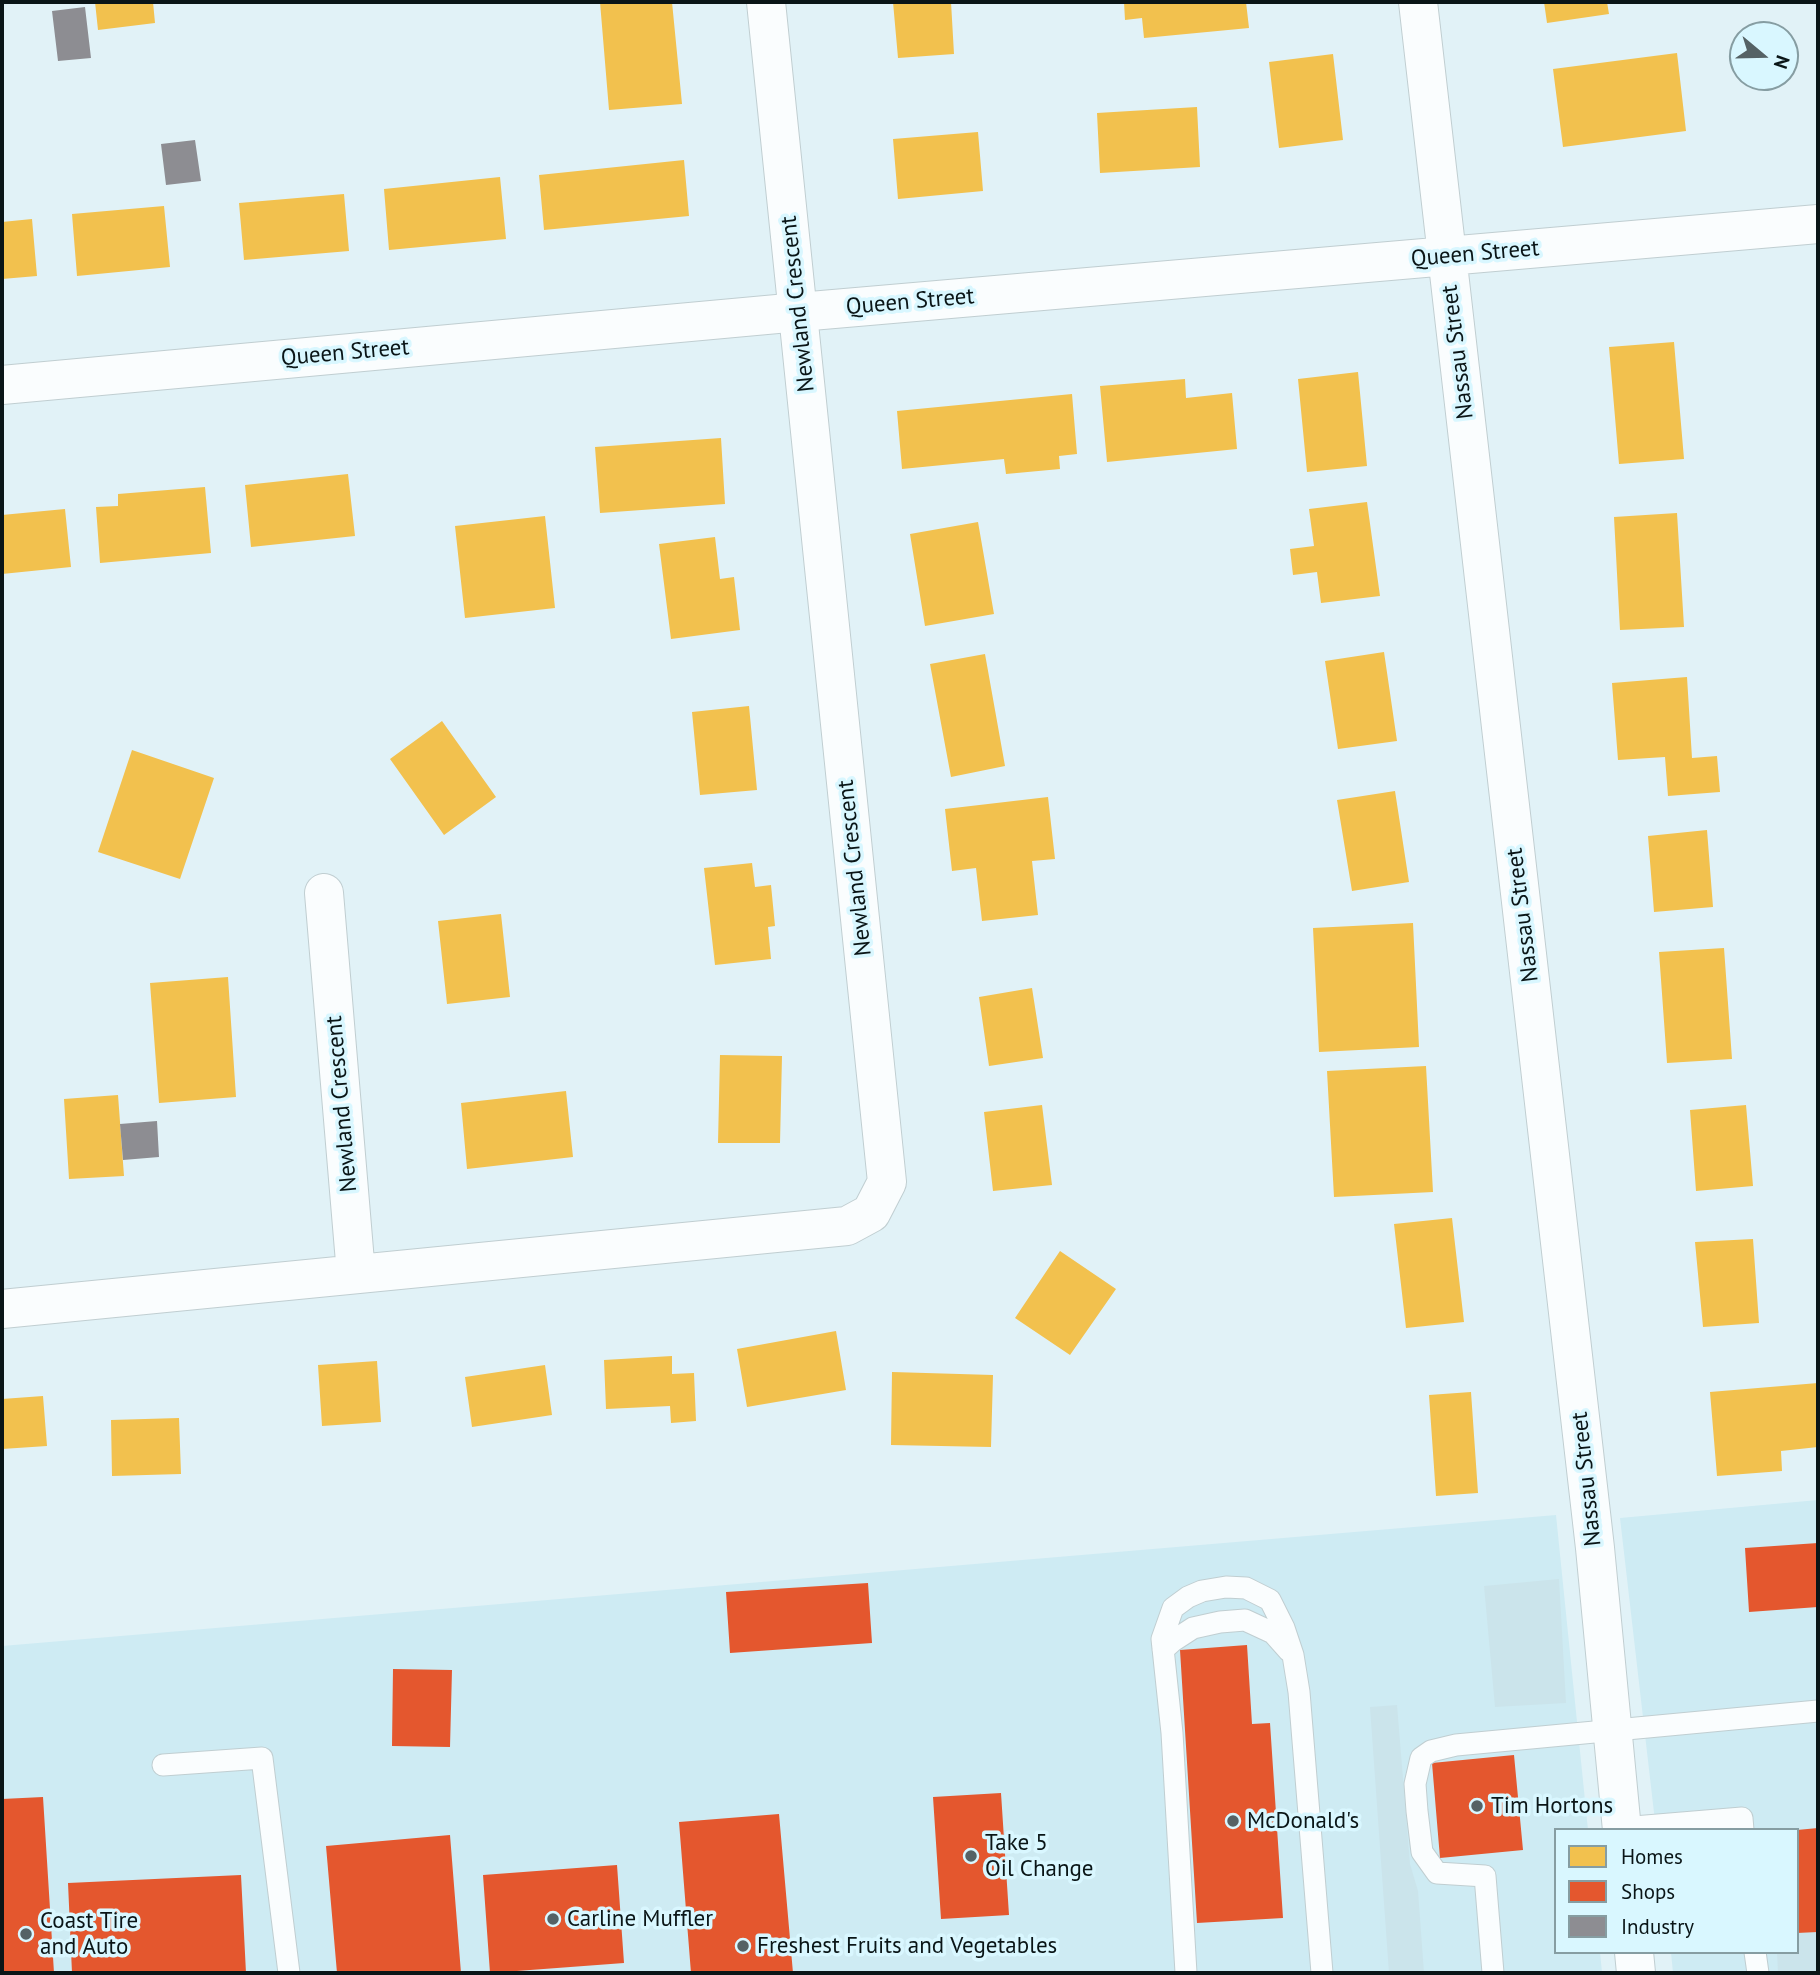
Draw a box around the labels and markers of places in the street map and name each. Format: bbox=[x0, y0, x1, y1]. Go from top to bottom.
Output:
place label: Tim Hortons bbox=[1491, 1792, 1613, 1820]
marker: Tim Hortons bbox=[1469, 1798, 1485, 1814]
place label: McDonald's bbox=[1247, 1807, 1359, 1835]
marker: McDonald's bbox=[1225, 1813, 1241, 1829]
place label: Take 5 Oil Change bbox=[985, 1829, 1093, 1883]
marker: Take 5 Oil Change bbox=[963, 1848, 979, 1864]
place label: Carline Muffler bbox=[567, 1905, 713, 1933]
place label: Coast Tire and Auto bbox=[40, 1907, 138, 1961]
marker: Carline Muffler bbox=[545, 1911, 561, 1927]
marker: Coast Tire and Auto bbox=[18, 1926, 34, 1942]
place label: Freshest Fruits and Vegetables bbox=[757, 1932, 1057, 1960]
marker: Freshest Fruits and Vegetables bbox=[735, 1938, 751, 1954]

